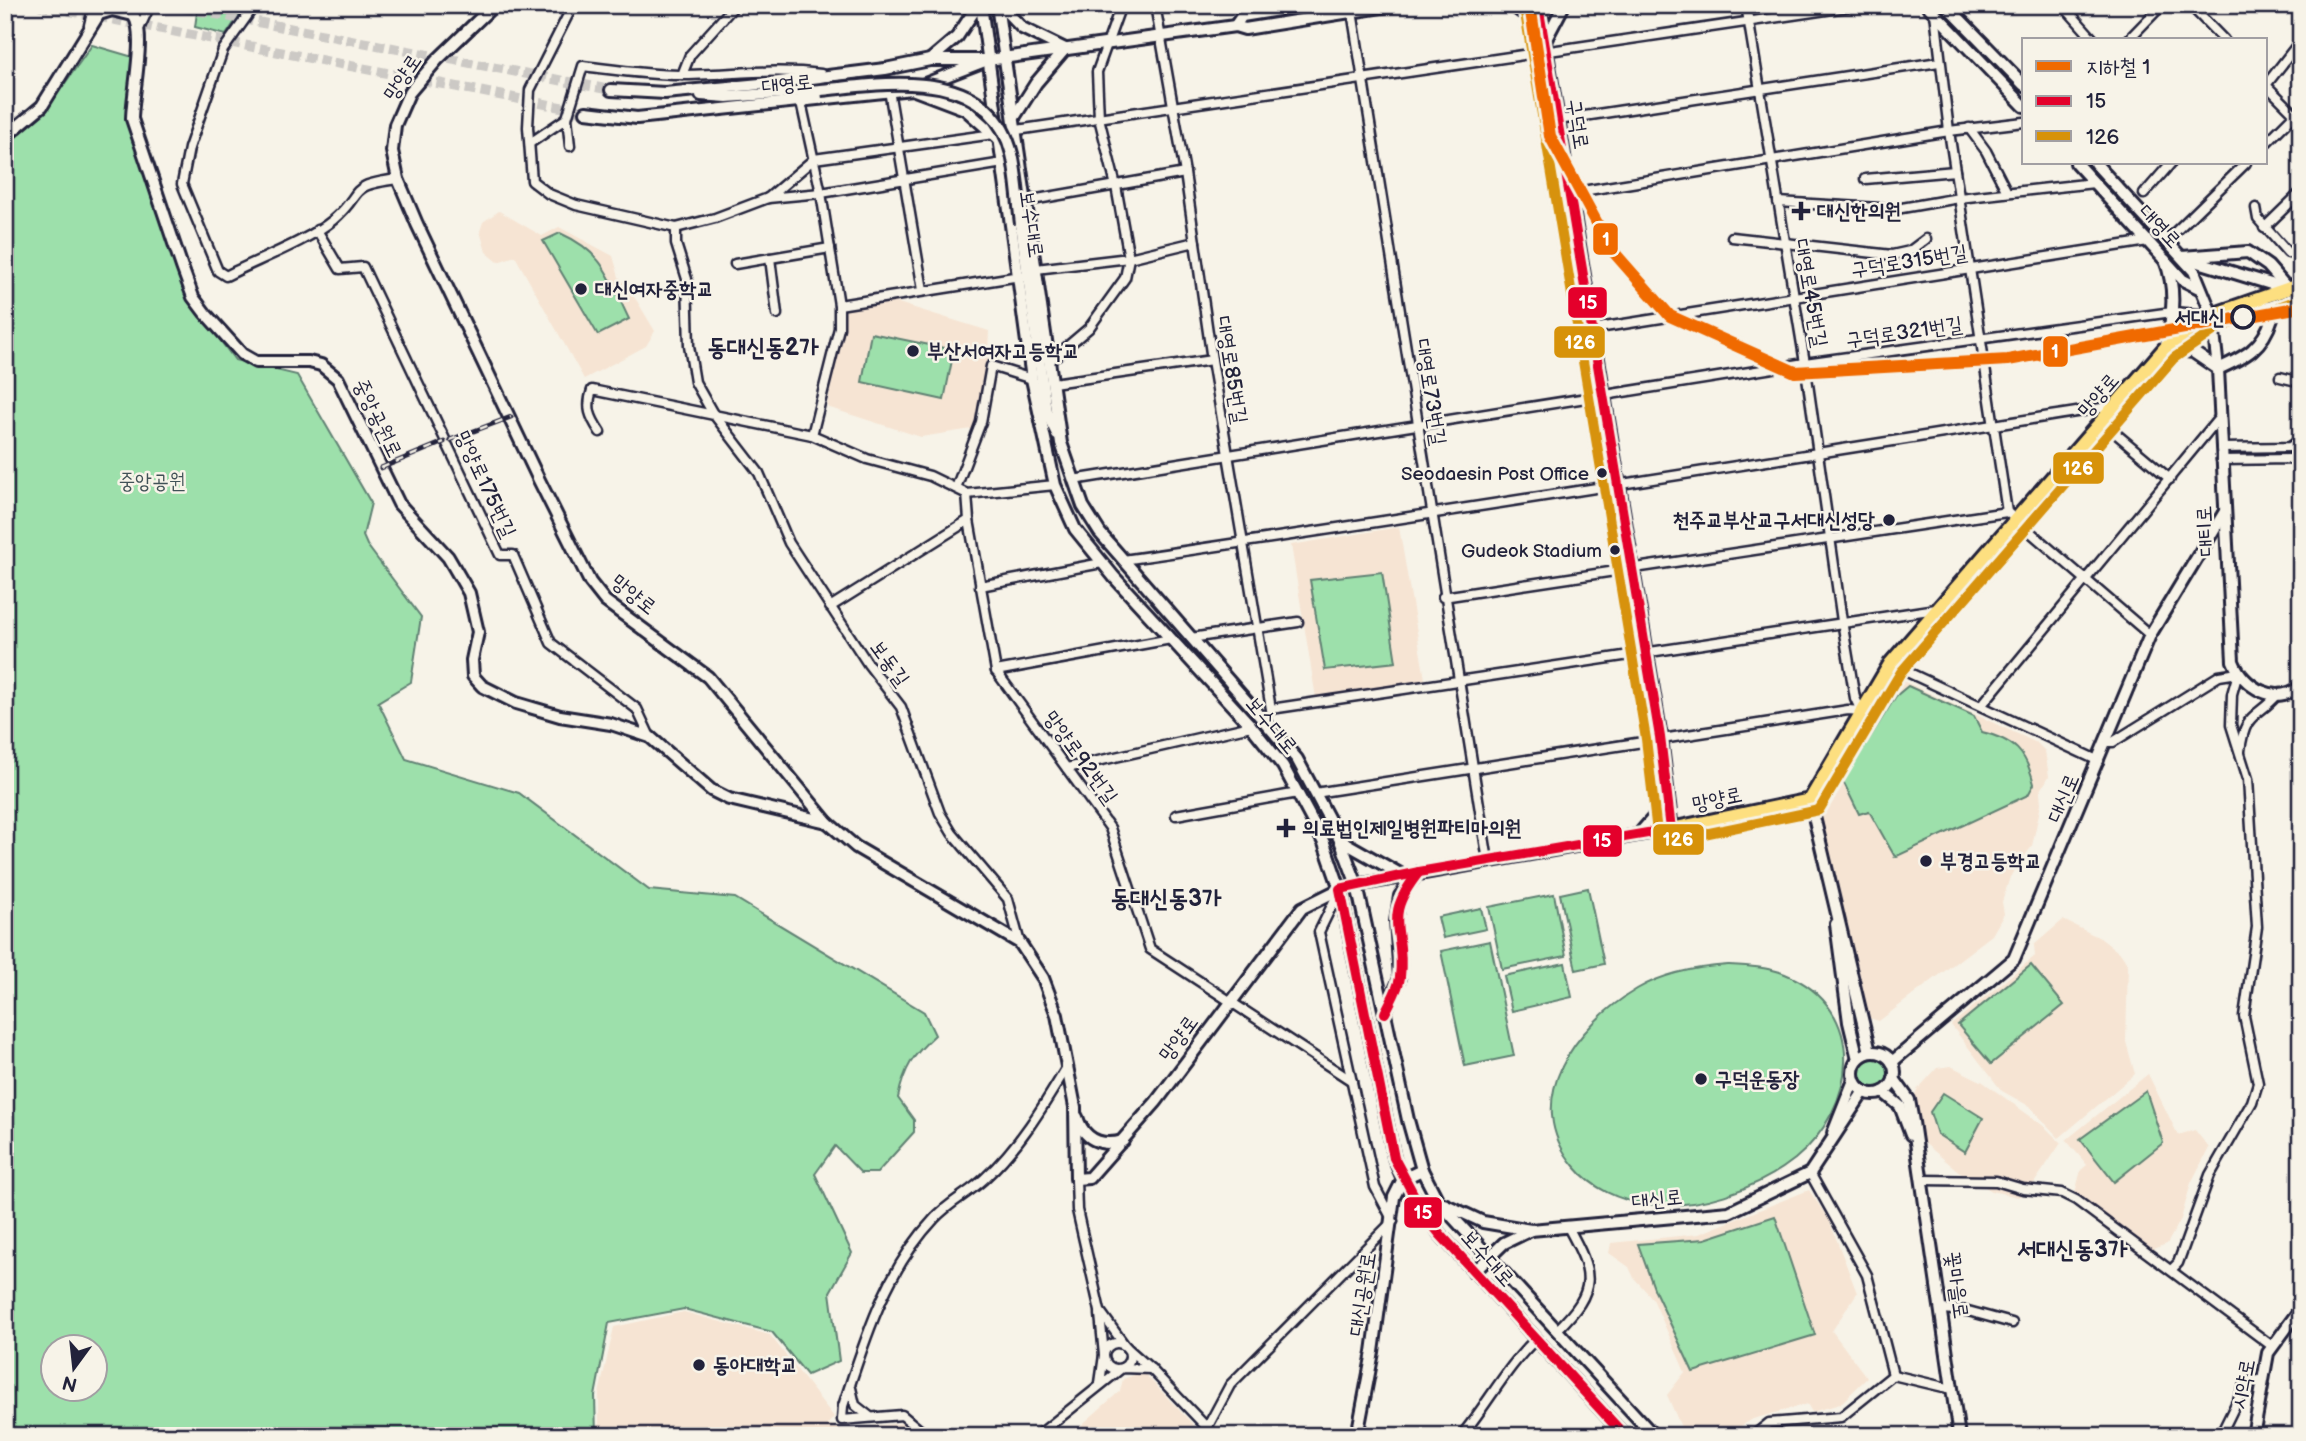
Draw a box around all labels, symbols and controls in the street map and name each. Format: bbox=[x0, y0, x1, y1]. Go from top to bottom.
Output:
legend bbox=[2022, 38, 2268, 164]
street label: 망양로 bbox=[378, 49, 427, 105]
text: 지하철 1 bbox=[2086, 55, 2151, 80]
street label: 대영로 bbox=[761, 69, 814, 100]
text: 15 bbox=[2086, 89, 2106, 114]
street label: 구덕로 bbox=[1561, 97, 1594, 151]
text: 126 bbox=[2086, 125, 2120, 150]
street label: 보수대로 bbox=[1014, 189, 1049, 259]
place label: 대신한의원 bbox=[1817, 199, 1902, 224]
street label: 대영로 bbox=[2133, 199, 2186, 253]
marker: 대신한의원 bbox=[1791, 201, 1811, 221]
line badge: 1 bbox=[1592, 222, 1619, 256]
text: 1 bbox=[1602, 229, 1610, 252]
street label: 대영로45번길 bbox=[1789, 237, 1832, 349]
street label: 구덕로315번길 bbox=[1849, 240, 1969, 283]
place label: 대신여자중학교 bbox=[595, 277, 713, 302]
marker: 대신여자중학교 bbox=[573, 281, 589, 297]
line badge: 15 bbox=[1567, 286, 1608, 319]
text: 15 bbox=[1579, 292, 1598, 315]
place label: 서대신 bbox=[2174, 305, 2225, 330]
marker: 서대신 bbox=[2231, 305, 2255, 329]
street label: 구덕로321번길 bbox=[1844, 312, 1964, 353]
street label: 대영로85번길 bbox=[1211, 314, 1252, 426]
line badge: 126 bbox=[1553, 325, 1606, 359]
text: 126 bbox=[1565, 332, 1595, 355]
district label: 동대신동2가 bbox=[708, 333, 819, 362]
line badge: 1 bbox=[2042, 335, 2069, 368]
street label: 대영로73번길 bbox=[1410, 337, 1451, 447]
place label: 부산서여자고등학교 bbox=[927, 339, 1079, 364]
text: 1 bbox=[2051, 341, 2059, 364]
marker: 부산서여자고등학교 bbox=[905, 343, 921, 359]
street label: 망양로 bbox=[2072, 368, 2124, 423]
street label: 중앙공원로 bbox=[348, 375, 407, 462]
street label: 망양로175번길 bbox=[450, 427, 521, 542]
line badge: 126 bbox=[2052, 451, 2105, 485]
text: 126 bbox=[2063, 458, 2093, 481]
place label: Seodaesin Post Office bbox=[1401, 463, 1589, 486]
marker: Seodaesin Post Office bbox=[1595, 466, 1609, 480]
park label: 중앙공원 bbox=[118, 469, 186, 494]
street label: 대티로 bbox=[2192, 505, 2219, 557]
place label: 천주교부산교구서대신성당 bbox=[1672, 508, 1875, 533]
marker: 천주교부산교구서대신성당 bbox=[1881, 512, 1897, 528]
place label: Gudeok Stadium bbox=[1461, 540, 1602, 563]
marker: Gudeok Stadium bbox=[1608, 543, 1622, 557]
street label: 망양로 bbox=[606, 569, 661, 620]
street label: 보동길 bbox=[865, 635, 915, 691]
street label: 보수대로 bbox=[1240, 691, 1303, 759]
street label: 망양로92번길 bbox=[1038, 706, 1123, 809]
street label: 대신로 bbox=[2042, 770, 2085, 826]
street label: 망양로 bbox=[1690, 782, 1745, 817]
place label: 의료법인제일병원파티마의원 bbox=[1302, 816, 1522, 841]
marker: 의료법인제일병원파티마의원 bbox=[1276, 818, 1296, 838]
line badge: 126 bbox=[1652, 823, 1705, 856]
line badge: 15 bbox=[1582, 824, 1623, 858]
text: 126 bbox=[1663, 829, 1693, 852]
text: 15 bbox=[1593, 830, 1612, 853]
place label: 부경고등학교 bbox=[1940, 849, 2041, 874]
marker: 부경고등학교 bbox=[1918, 853, 1934, 869]
district label: 동대신동3가 bbox=[1111, 884, 1222, 913]
street label: 망양로 bbox=[1153, 1010, 1203, 1066]
place label: 구덕운동장 bbox=[1715, 1067, 1800, 1092]
marker: 구덕운동장 bbox=[1693, 1071, 1709, 1087]
street label: 대신로 bbox=[1631, 1184, 1684, 1215]
line badge: 15 bbox=[1403, 1196, 1443, 1229]
text: 15 bbox=[1414, 1202, 1433, 1225]
street label: 보수대로 bbox=[1456, 1225, 1520, 1292]
district label: 서대신동3가 bbox=[2017, 1235, 2128, 1264]
street label: 대신공원로 bbox=[1344, 1250, 1381, 1338]
street label: 꽃마을로 bbox=[1939, 1250, 1974, 1320]
north arrow bbox=[38, 1332, 108, 1402]
place label: 동아대학교 bbox=[713, 1353, 798, 1378]
marker: 동아대학교 bbox=[691, 1357, 707, 1373]
street label: 시약로 bbox=[2226, 1357, 2261, 1411]
text: N bbox=[60, 1370, 80, 1396]

